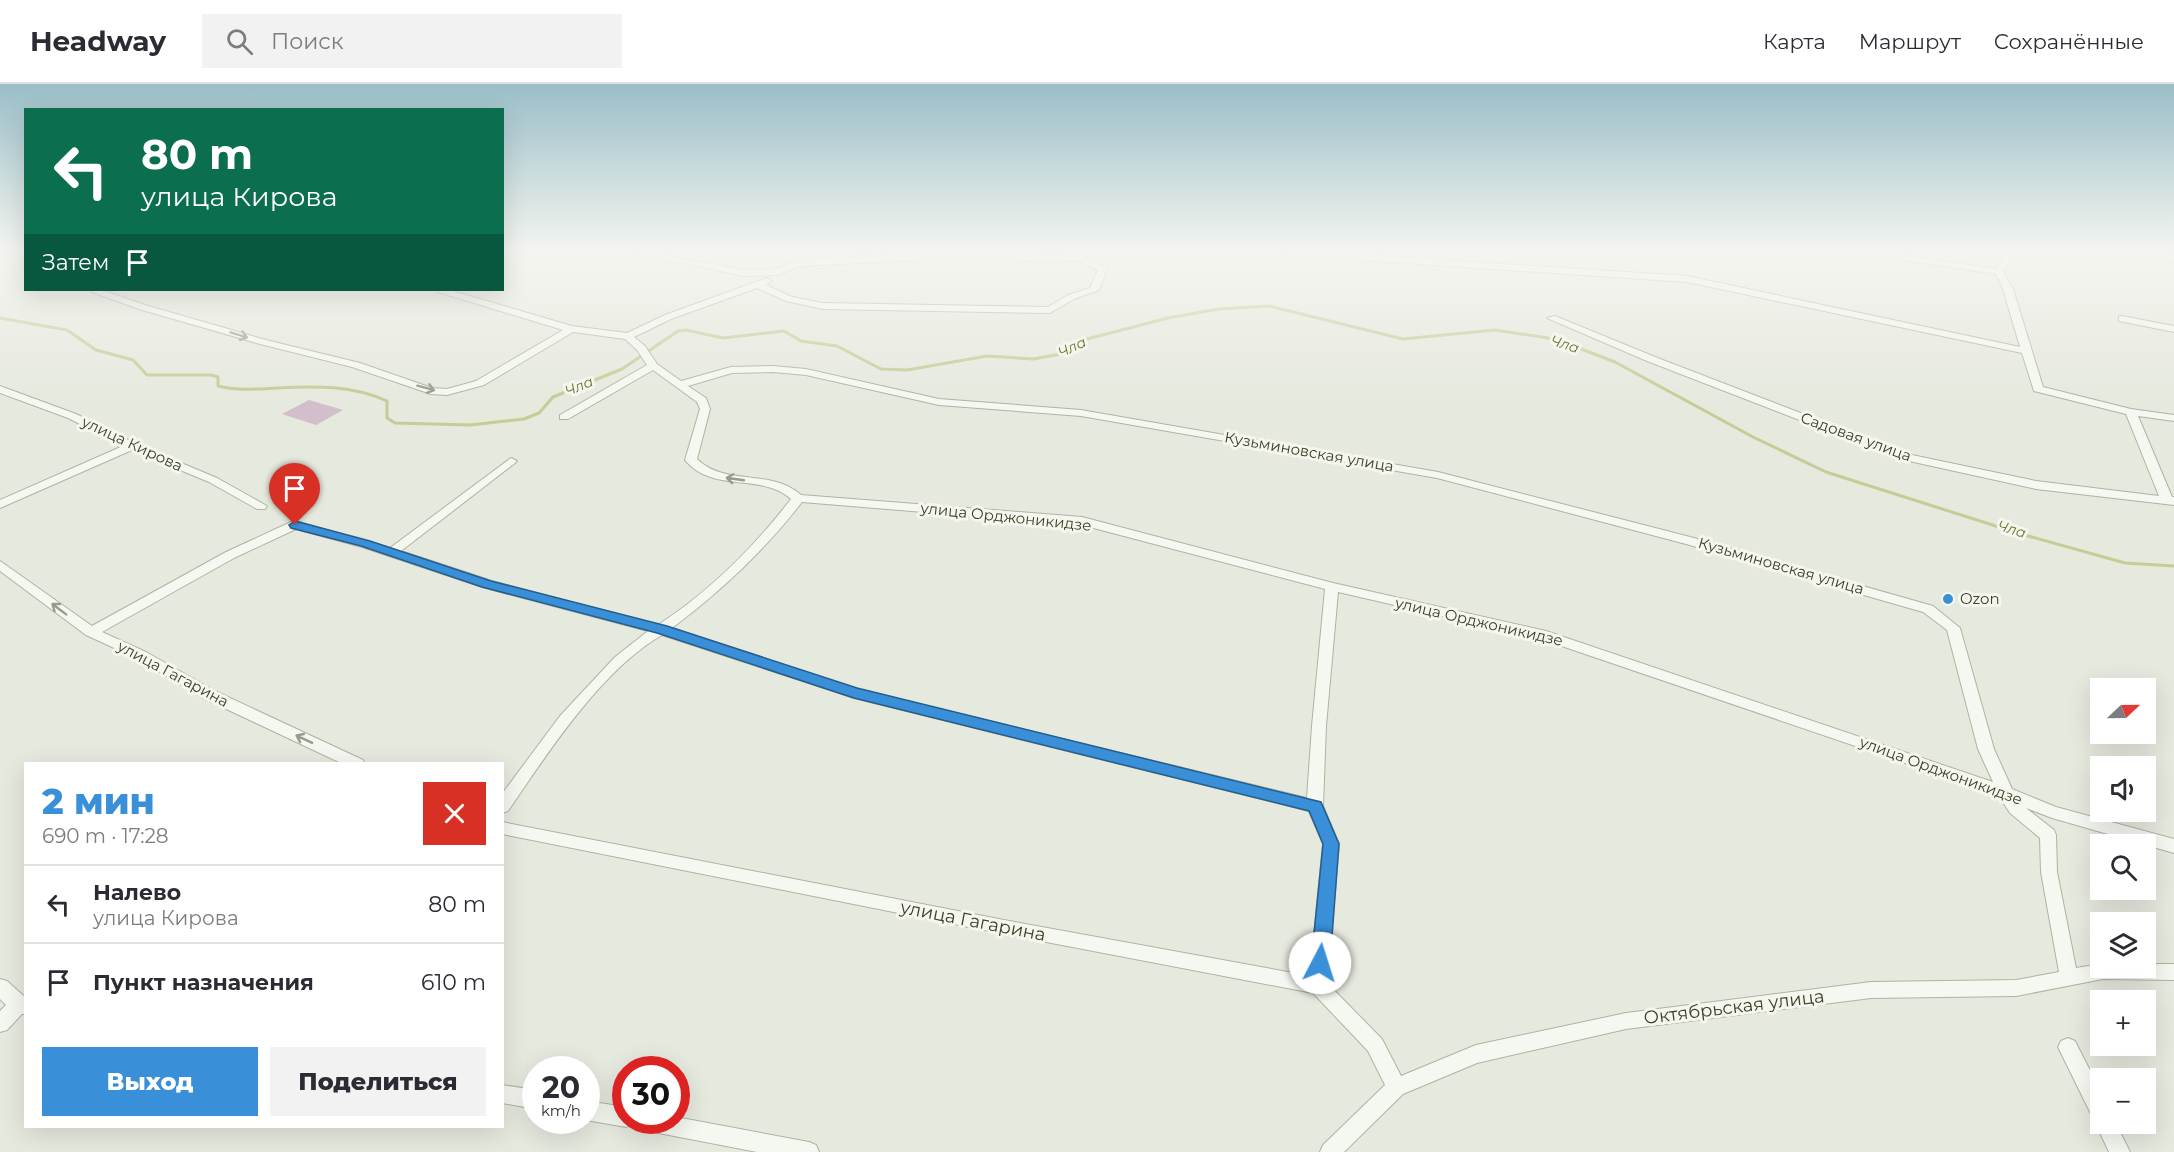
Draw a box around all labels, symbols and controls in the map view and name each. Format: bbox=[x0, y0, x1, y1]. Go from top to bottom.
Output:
search box bbox=[202, 14, 622, 68]
text: Headway bbox=[30, 24, 166, 58]
icon: search bbox=[223, 25, 256, 58]
text: Поиск bbox=[271, 28, 343, 55]
text: Карта bbox=[1763, 29, 1826, 54]
text: Маршрут bbox=[1859, 29, 1961, 54]
text: Сохранённые bbox=[1994, 29, 2144, 54]
text: 80 m bbox=[141, 128, 253, 180]
icon: left bbox=[42, 132, 120, 210]
text: улица Кирова bbox=[141, 180, 337, 213]
icon: arrive bbox=[121, 246, 154, 279]
text: Затем bbox=[42, 249, 109, 276]
one-way arrow bbox=[229, 330, 248, 341]
water label: Чла bbox=[1549, 331, 1581, 357]
water label: Чла bbox=[1055, 333, 1089, 361]
water label: Чла bbox=[562, 372, 596, 400]
one-way arrow bbox=[416, 383, 435, 395]
street label: Садовая улица bbox=[1798, 408, 1914, 465]
street label: улица Кирова bbox=[78, 411, 186, 475]
street label: Кузьминовская улица bbox=[1223, 427, 1395, 476]
pin bbox=[269, 463, 320, 525]
icon: arrive bbox=[278, 472, 311, 505]
one-way arrow bbox=[725, 474, 745, 485]
street label: улица Орджоникидзе bbox=[919, 498, 1092, 535]
water label: Чла bbox=[1996, 516, 2028, 542]
street label: Кузьминовская улица bbox=[1696, 533, 1866, 598]
place label: Ozon bbox=[1960, 589, 2000, 608]
marker: Ozon bbox=[1941, 592, 1955, 606]
street label: улица Орджоникидзе bbox=[1392, 593, 1565, 650]
one-way arrow bbox=[51, 602, 67, 615]
street label: улица Гагарина bbox=[114, 636, 232, 711]
north arrow bbox=[2090, 678, 2156, 744]
map controls bbox=[2090, 678, 2156, 1134]
street label: улица Орджоникидзе bbox=[1856, 732, 2025, 809]
one-way arrow bbox=[296, 733, 314, 745]
button: sound bbox=[2090, 756, 2156, 822]
text: 2 мин bbox=[42, 779, 155, 823]
button: close bbox=[423, 782, 486, 845]
text: 690 m · 17:28 bbox=[42, 824, 169, 848]
button: search bbox=[2090, 834, 2156, 900]
text: Налево bbox=[93, 879, 181, 906]
icon: left bbox=[42, 888, 75, 921]
text: 80 m bbox=[428, 891, 486, 918]
street label: улица Гагарина bbox=[897, 896, 1048, 946]
text: улица Кирова bbox=[93, 906, 239, 930]
button: layers bbox=[2090, 912, 2156, 978]
position arrow bbox=[1288, 931, 1352, 995]
icon: arrive bbox=[42, 966, 75, 999]
text: Пункт назначения bbox=[93, 969, 314, 996]
text: 610 m bbox=[421, 969, 486, 996]
street label: Октябрьская улица bbox=[1642, 985, 1826, 1029]
button: + bbox=[2090, 990, 2156, 1056]
button: Выход bbox=[42, 1047, 258, 1116]
button: Поделиться bbox=[270, 1047, 486, 1116]
speed limit sign: 30 bbox=[612, 1056, 690, 1134]
button: − bbox=[2090, 1068, 2156, 1134]
text: 20 bbox=[542, 1069, 580, 1106]
text: km/h bbox=[541, 1101, 581, 1120]

